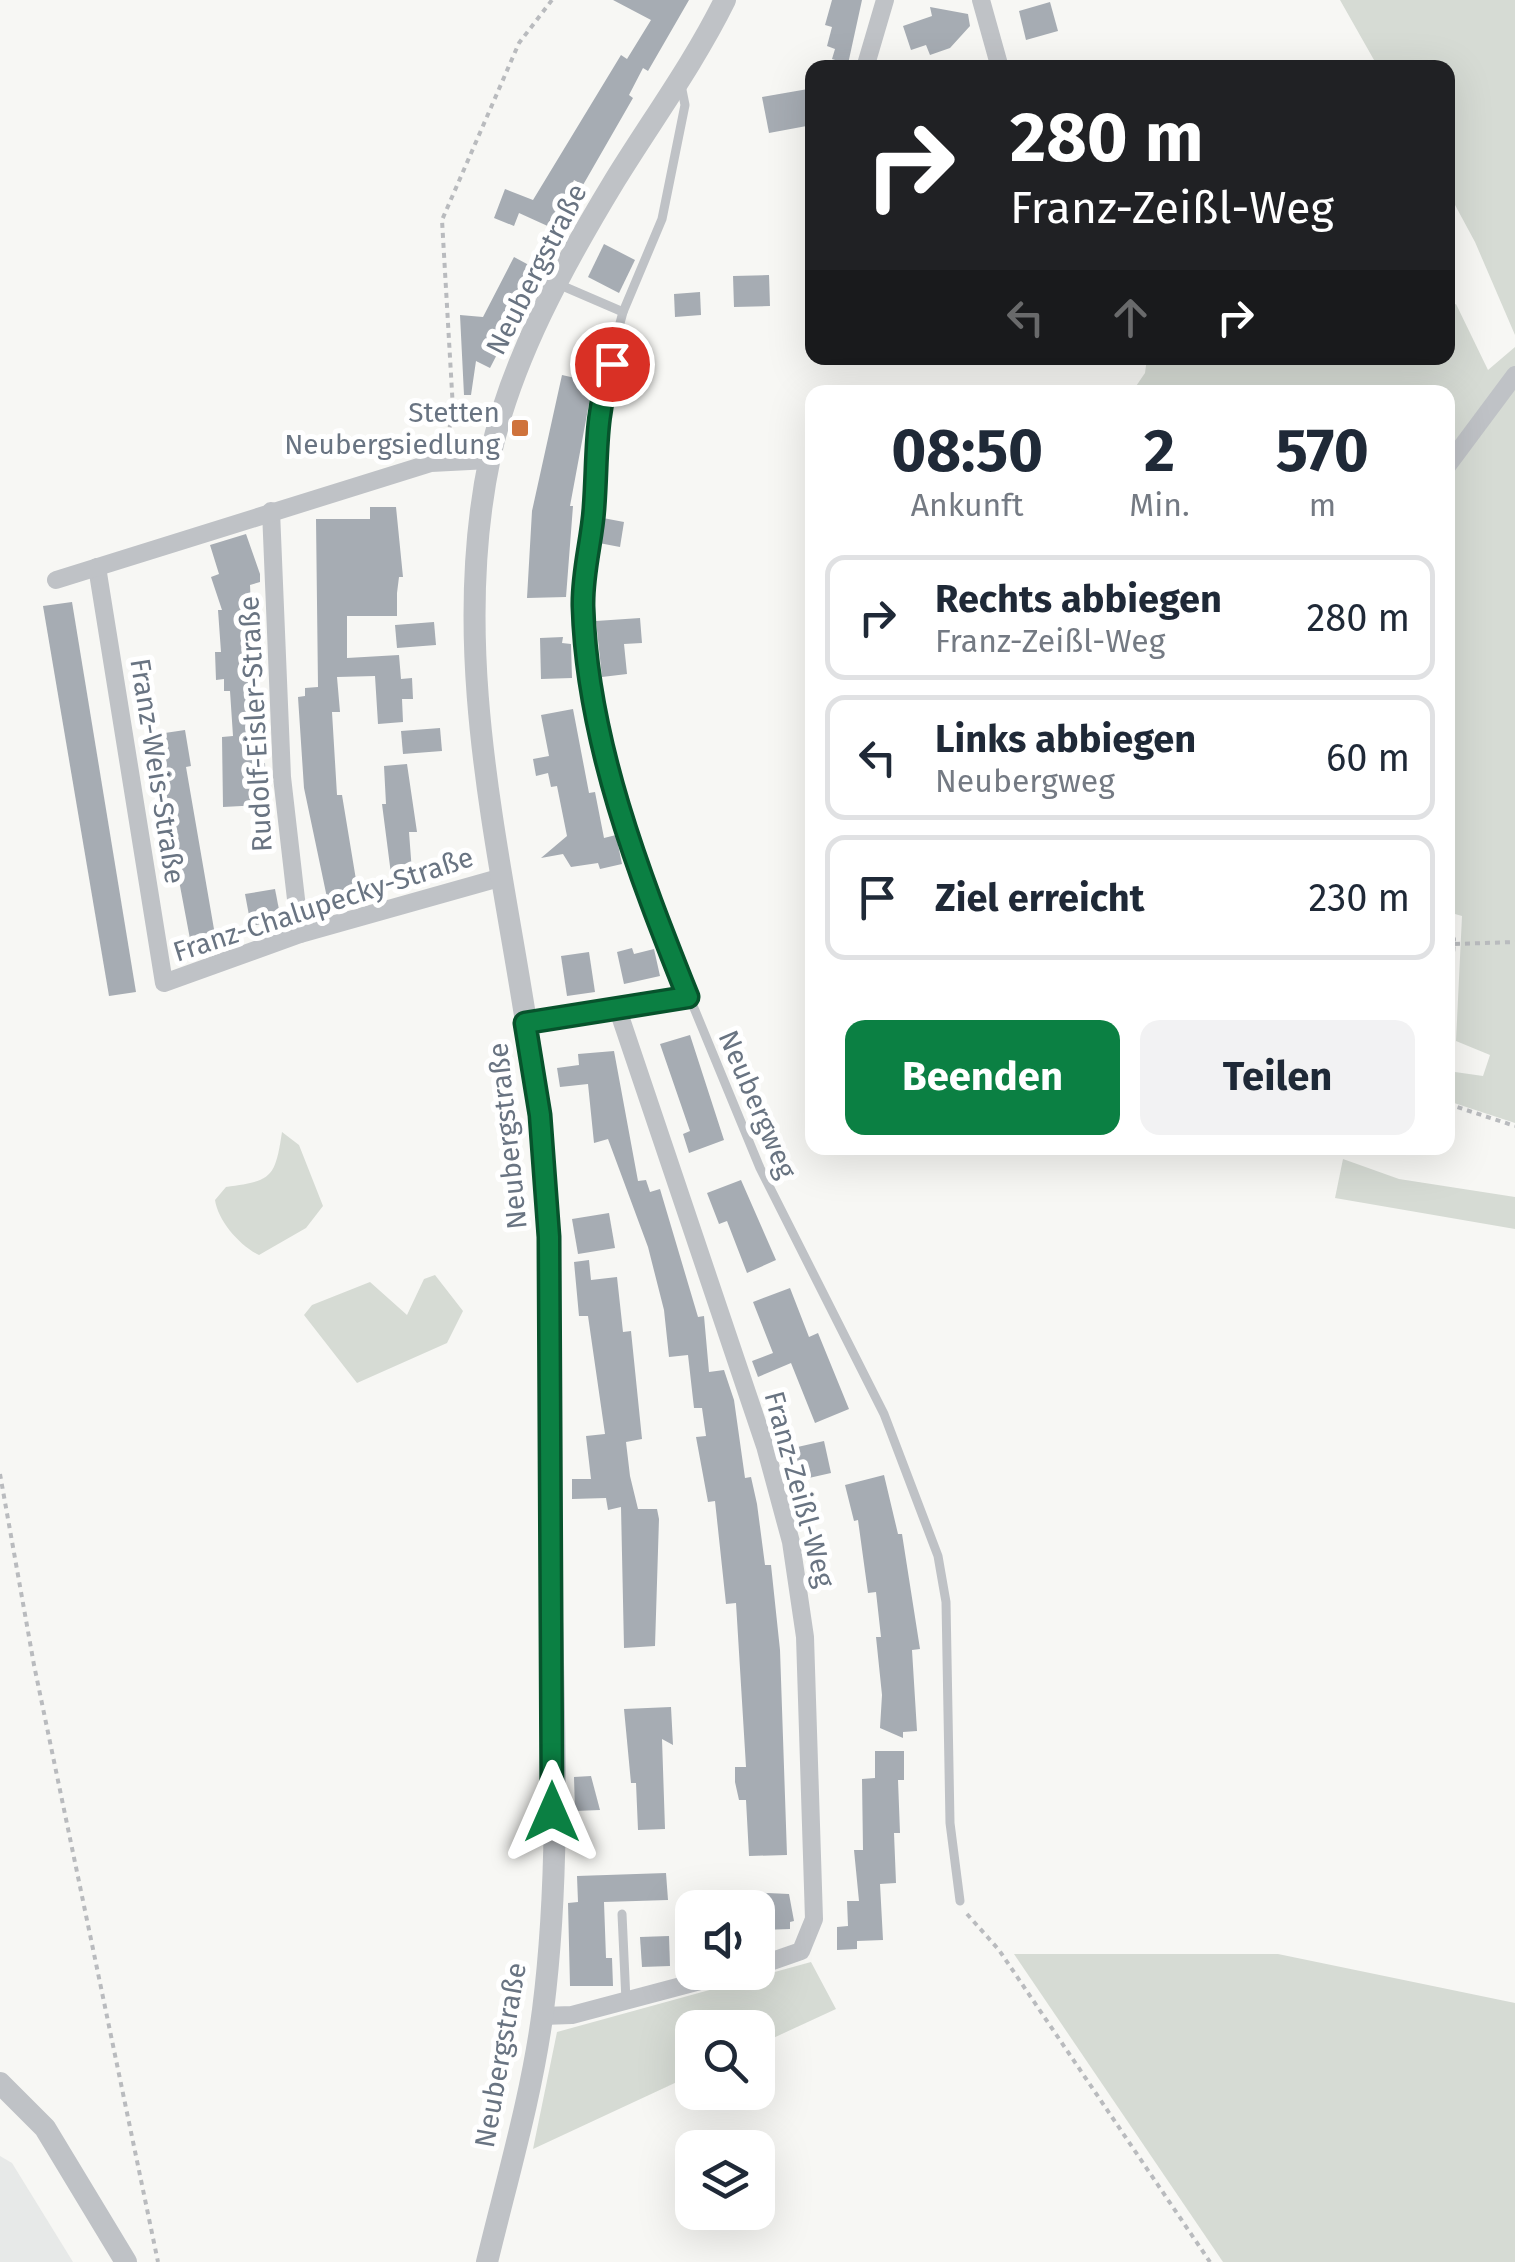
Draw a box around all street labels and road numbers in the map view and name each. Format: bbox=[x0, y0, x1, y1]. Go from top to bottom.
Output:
street label: Neubergstraße bbox=[479, 178, 594, 360]
street label: Rudolf-Eisler-Straße bbox=[232, 595, 279, 853]
street label: Franz-Weis-Straße bbox=[123, 656, 192, 886]
street label: Franz-Chalupecky-Straße bbox=[169, 840, 477, 969]
street label: Neubergweg bbox=[712, 1025, 804, 1183]
street label: Neubergstraße bbox=[481, 1041, 534, 1231]
street label: Franz-Zeißl-Weg bbox=[757, 1388, 842, 1591]
street label: Neubergstraße bbox=[468, 1960, 533, 2150]

